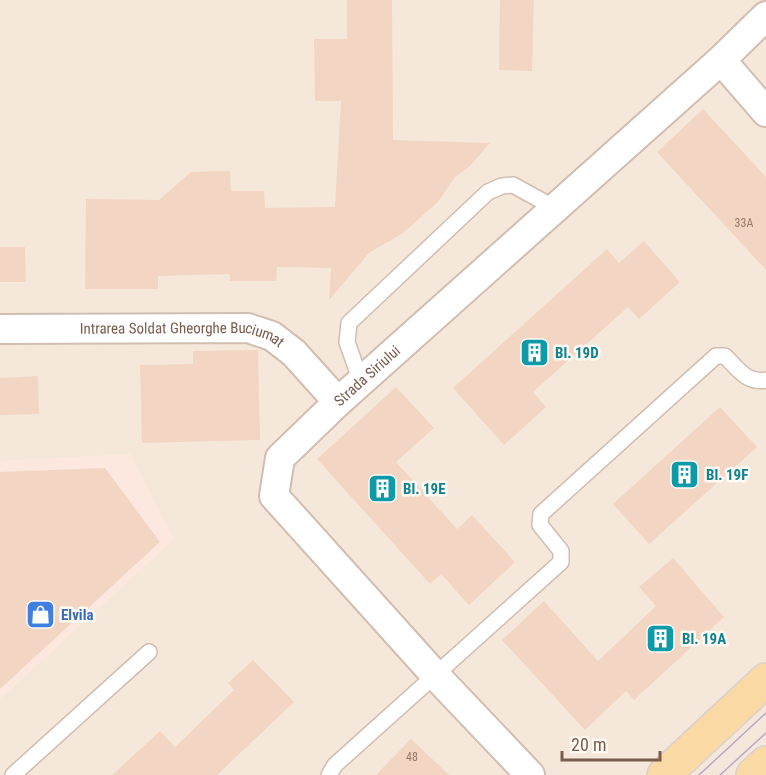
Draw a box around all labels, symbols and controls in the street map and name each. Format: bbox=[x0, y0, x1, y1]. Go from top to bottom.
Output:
house number: 33A bbox=[735, 216, 753, 230]
street label: Intrarea Soldat Gheorghe Buciumat bbox=[80, 319, 288, 351]
building icon: Bl. 19D bbox=[518, 337, 550, 369]
street label: Strada Siriului bbox=[330, 342, 404, 410]
place label: Bl. 19D bbox=[555, 344, 599, 362]
building icon: Bl. 19F bbox=[669, 459, 701, 491]
place label: Bl. 19F bbox=[706, 466, 748, 484]
building icon: Bl. 19E bbox=[366, 473, 398, 505]
place label: Bl. 19E bbox=[403, 480, 446, 498]
shop icon: Elvila bbox=[24, 599, 56, 631]
place label: Elvila bbox=[61, 606, 94, 624]
building icon: Bl. 19A bbox=[645, 623, 677, 655]
place label: Bl. 19A bbox=[682, 630, 726, 648]
scale bar bbox=[562, 724, 660, 762]
text: 20 m bbox=[571, 734, 606, 755]
house number: 48 bbox=[406, 750, 418, 764]

